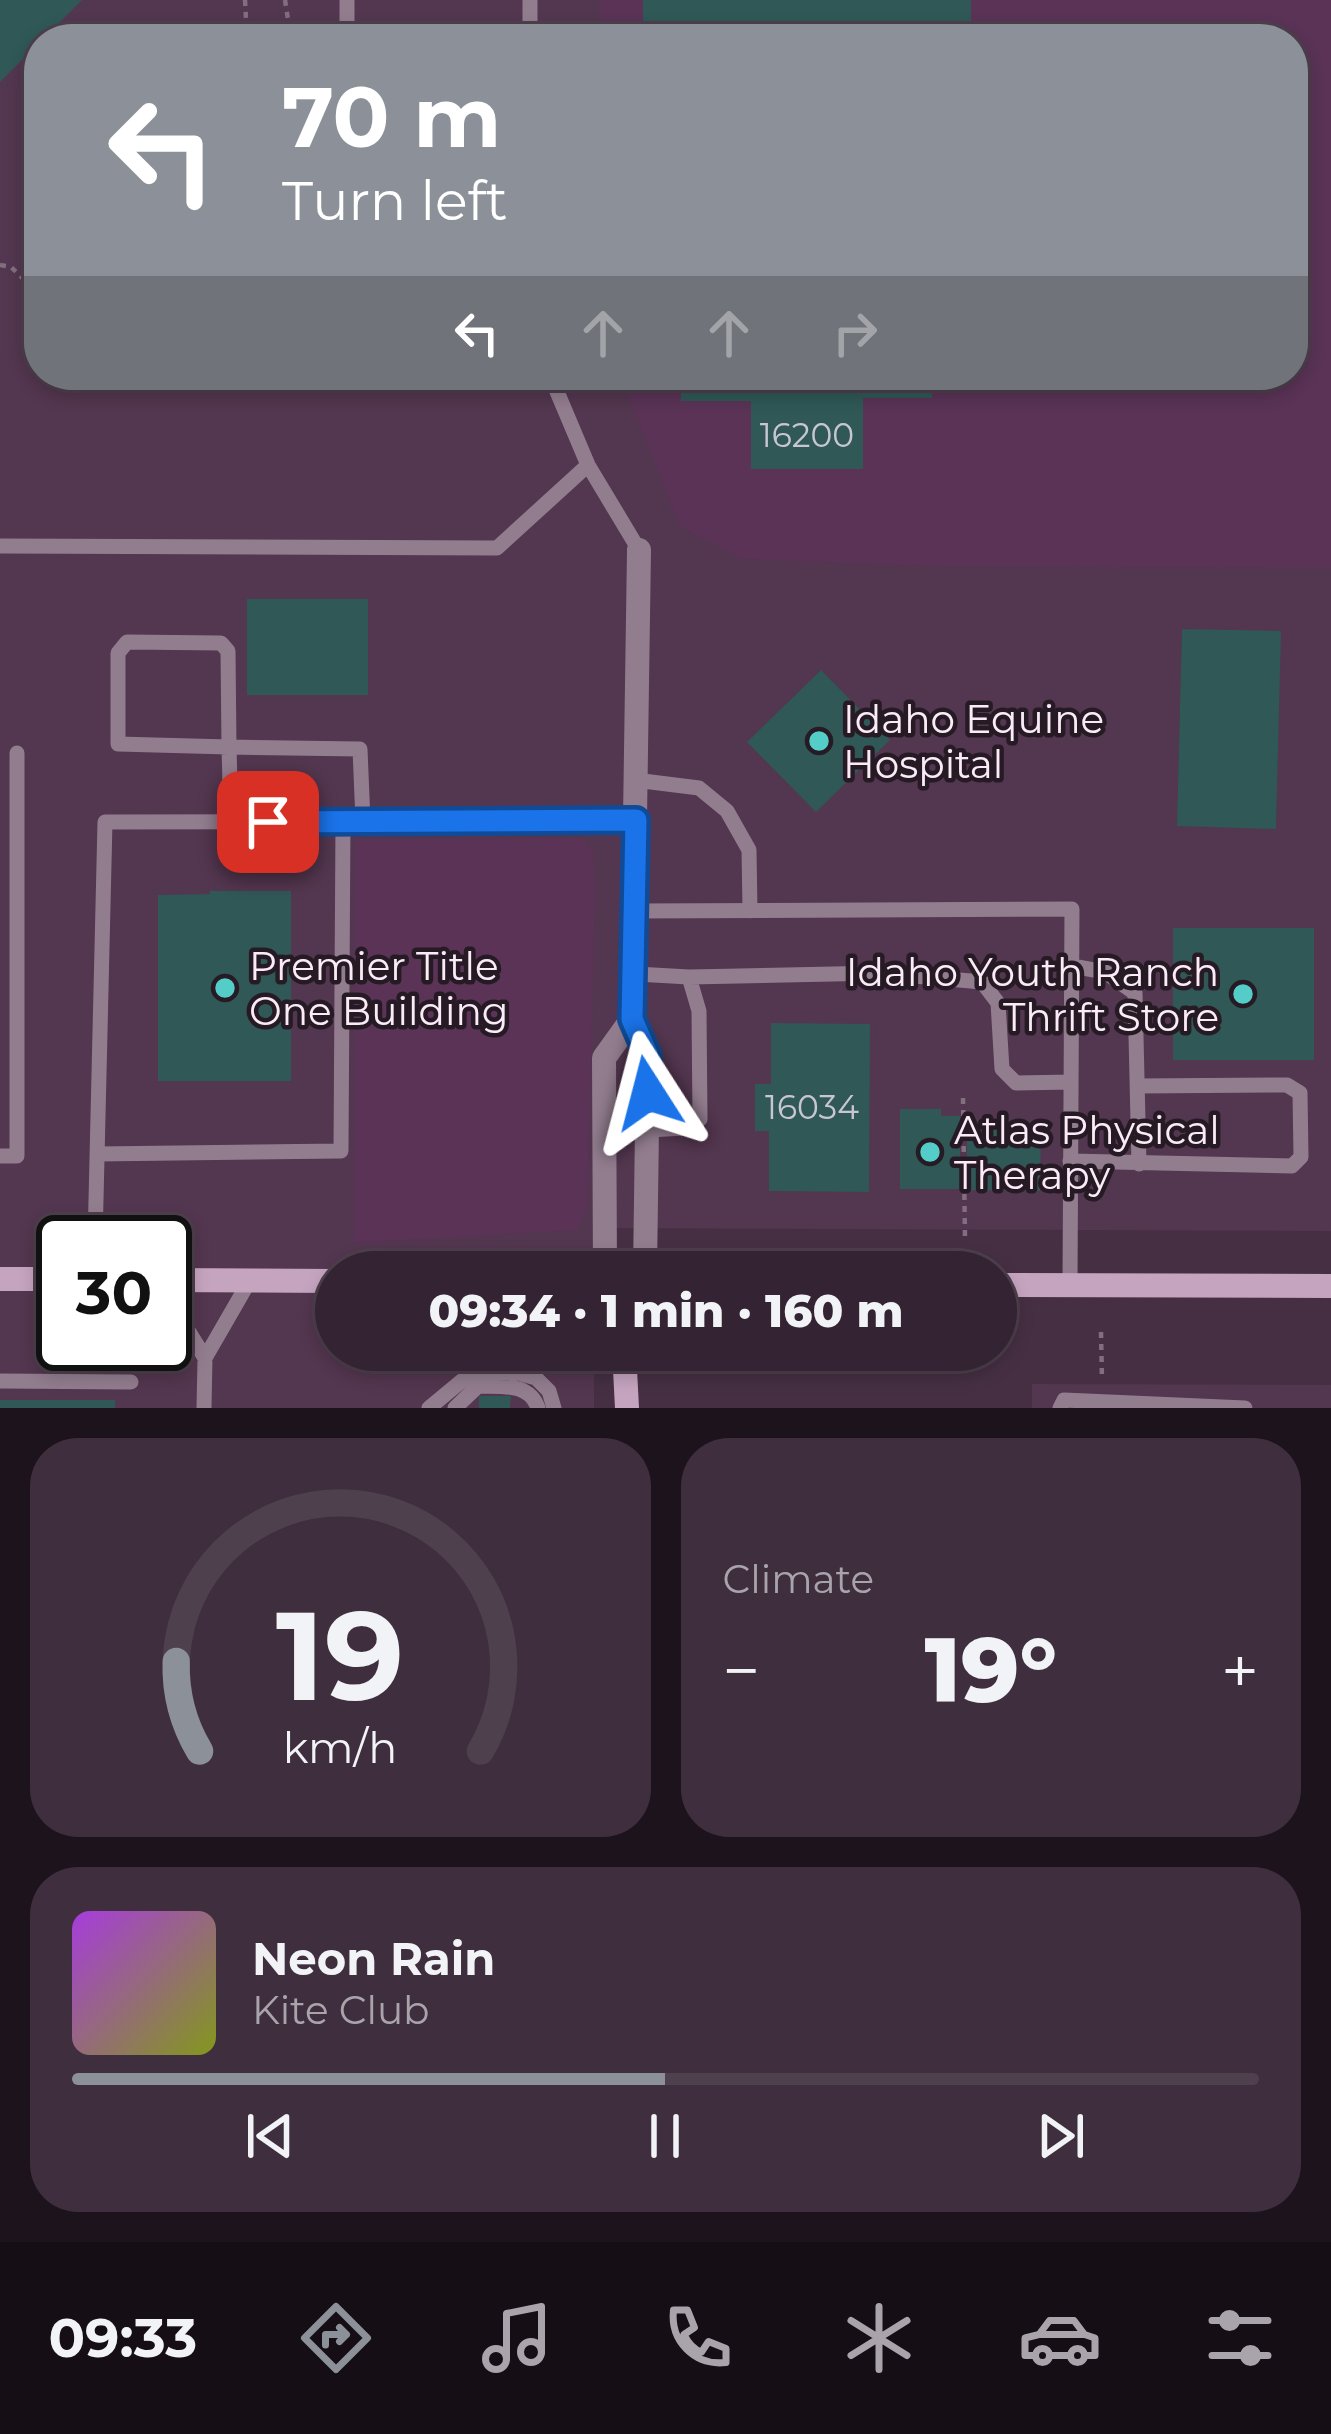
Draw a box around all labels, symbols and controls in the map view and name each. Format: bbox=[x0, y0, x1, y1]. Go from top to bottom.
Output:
text: 70 m bbox=[282, 66, 501, 168]
icon: left bbox=[84, 72, 240, 228]
text: Turn left bbox=[282, 168, 508, 234]
icon: left bbox=[444, 300, 510, 366]
icon: ahead bbox=[570, 300, 636, 366]
icon: ahead bbox=[696, 300, 762, 366]
icon: right bbox=[822, 300, 888, 366]
house number: 16200 bbox=[760, 415, 854, 455]
place label: Idaho Equine Hospital bbox=[843, 695, 1104, 788]
marker: Idaho Equine Hospital bbox=[806, 728, 832, 754]
pin bbox=[217, 771, 319, 873]
icon: arrive bbox=[235, 789, 301, 855]
place label: Premier Title One Building bbox=[249, 942, 508, 1035]
place label: Idaho Youth Ranch Thrift Store bbox=[846, 948, 1219, 1041]
marker: Premier Title One Building bbox=[212, 975, 238, 1001]
marker: Idaho Youth Ranch Thrift Store bbox=[1230, 981, 1256, 1007]
position arrow bbox=[585, 1030, 711, 1156]
house number: 16034 bbox=[765, 1087, 859, 1127]
place label: Atlas Physical Therapy bbox=[954, 1106, 1220, 1199]
marker: Atlas Physical Therapy bbox=[917, 1139, 943, 1165]
speed limit sign: 30 bbox=[36, 1215, 192, 1371]
text: 09:34 · 1 min · 160 m bbox=[429, 1283, 903, 1338]
text: Climate bbox=[723, 1555, 874, 1603]
text: 19 bbox=[276, 1579, 404, 1731]
text: 19° bbox=[925, 1615, 1057, 1725]
text: − bbox=[723, 1630, 760, 1711]
text: + bbox=[1221, 1630, 1259, 1711]
text: km/h bbox=[283, 1720, 397, 1773]
text: Neon Rain bbox=[252, 1931, 495, 1986]
text: Kite Club bbox=[252, 1986, 430, 2034]
icon: previous bbox=[237, 2103, 303, 2169]
icon: pause bbox=[632, 2103, 698, 2169]
icon: next bbox=[1028, 2103, 1094, 2169]
icon: directions bbox=[294, 2296, 378, 2380]
icon: music bbox=[475, 2296, 559, 2380]
icon: phone bbox=[656, 2296, 740, 2380]
icon: climate bbox=[837, 2296, 921, 2380]
icon: car bbox=[1018, 2296, 1102, 2380]
icon: filters bbox=[1198, 2296, 1282, 2380]
text: 09:33 bbox=[48, 2305, 197, 2371]

